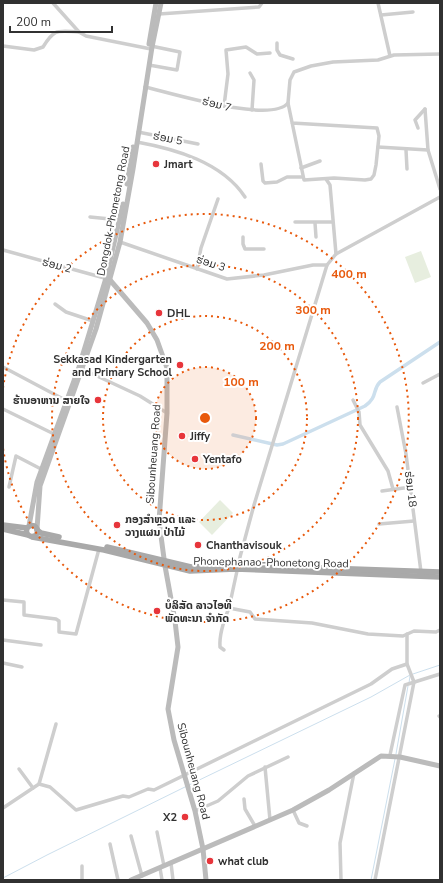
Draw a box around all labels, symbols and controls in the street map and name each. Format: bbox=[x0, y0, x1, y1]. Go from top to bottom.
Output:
scale bar bbox=[10, 8, 112, 34]
text: 200 m bbox=[16, 14, 51, 30]
street label: ຮ່ອມ 7 bbox=[201, 94, 233, 115]
street label: ຮ່ອມ 5 bbox=[152, 128, 184, 149]
street label: Dongdok-Phonetong Road bbox=[94, 145, 133, 277]
place label: Jmart bbox=[163, 157, 193, 172]
marker: Jmart bbox=[151, 159, 161, 169]
street label: ຮ່ອມ 3 bbox=[194, 252, 227, 275]
street label: ຮ່ອມ 2 bbox=[41, 254, 73, 277]
text: 400 m bbox=[331, 266, 367, 282]
text: 300 m bbox=[295, 302, 331, 318]
place label: DHL bbox=[167, 306, 190, 321]
marker: DHL bbox=[154, 308, 164, 318]
text: 200 m bbox=[259, 338, 295, 354]
place label: Sekkasad Kindergarten and Primary School bbox=[53, 352, 172, 380]
marker: Sekkasad Kindergarten and Primary School bbox=[175, 360, 185, 370]
text: 100 m bbox=[223, 374, 259, 390]
place label: ຮ້ານອາຫານ ສາຍໃຈ bbox=[13, 393, 90, 408]
marker: ຮ້ານອາຫານ ສາຍໃຈ bbox=[93, 395, 103, 405]
street label: Sibounheuang Road bbox=[143, 404, 164, 504]
centre of rings bbox=[198, 411, 212, 425]
place label: Jiffy bbox=[189, 429, 210, 444]
marker: Jiffy bbox=[177, 431, 187, 441]
place label: Yentafo bbox=[202, 452, 242, 467]
marker: Yentafo bbox=[190, 454, 200, 464]
street label: ຮ່ອມ 18 bbox=[401, 470, 420, 508]
place label: ກອງສໍາຫຼວດ ແລະ ວາງແຜນ ປ່າໄມ້ bbox=[125, 512, 196, 540]
marker: ກອງສໍາຫຼວດ ແລະ ວາງແຜນ ປ່າໄມ້ bbox=[112, 520, 122, 530]
place label: Chanthavisouk bbox=[206, 538, 283, 553]
marker: Chanthavisouk bbox=[193, 540, 203, 550]
street label: Phonephanao-Phonetong Road bbox=[193, 554, 349, 571]
place label: ບໍລິສັດ ລາວໄອທີ ພັດທະນາ ຈຳກັດ bbox=[165, 598, 232, 626]
marker: ບໍລິສັດ ລາວໄອທີ ພັດທະນາ ຈຳກັດ bbox=[152, 606, 162, 616]
street label: Sibounheuang Road bbox=[173, 721, 214, 821]
place label: X2 bbox=[162, 810, 177, 825]
marker: X2 bbox=[180, 812, 190, 822]
place label: what club bbox=[218, 854, 269, 869]
marker: what club bbox=[205, 856, 215, 866]

